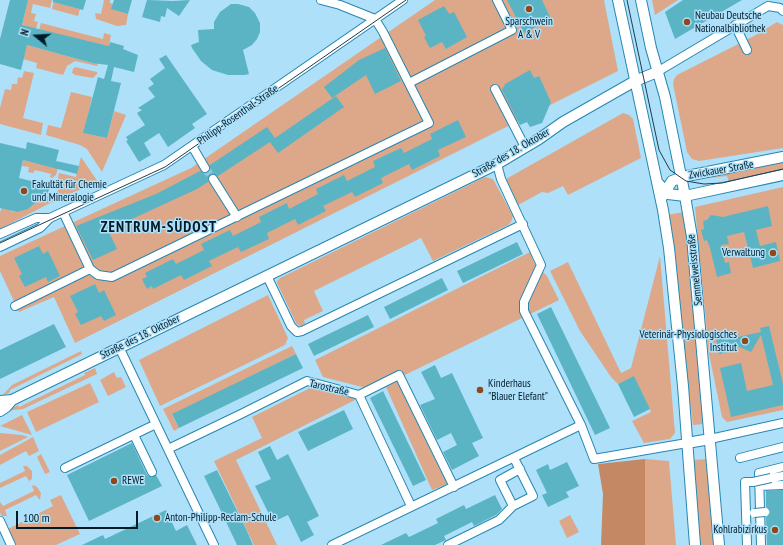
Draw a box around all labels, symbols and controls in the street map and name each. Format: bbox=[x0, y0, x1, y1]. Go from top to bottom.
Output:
marker: Sparschwein A & V bbox=[524, 4, 534, 14]
place label: Neubau Deutsche Nationalbibliothek bbox=[695, 9, 766, 35]
place label: Sparschwein A & V bbox=[505, 15, 553, 41]
north arrow bbox=[16, 16, 56, 56]
marker: Neubau Deutsche Nationalbibliothek bbox=[682, 17, 692, 27]
text: N bbox=[17, 27, 32, 37]
street label: Philipp-Rosenthal-Straße bbox=[195, 82, 281, 148]
street label: Straße des 18. Oktober bbox=[470, 125, 552, 181]
street label: Zwickauer Straße bbox=[687, 158, 755, 182]
place label: Fakultät für Chemie und Mineralogie bbox=[32, 178, 107, 204]
marker: Fakultät für Chemie und Mineralogie bbox=[19, 186, 29, 196]
district label: ZENTRUM-SÜDOST bbox=[101, 219, 217, 237]
street label: Semmelweisstraße bbox=[685, 234, 705, 306]
place label: Verwaltung bbox=[722, 246, 765, 260]
marker: Verwaltung bbox=[768, 248, 778, 258]
street label: Straße des 18. Oktober bbox=[98, 312, 182, 362]
place label: Veterinär-Physiologisches Institut bbox=[640, 328, 737, 354]
marker: Veterinär-Physiologisches Institut bbox=[740, 336, 750, 346]
street label: Tarostraße bbox=[308, 377, 350, 399]
place label: Kinderhaus "Blauer Elefant" bbox=[488, 377, 548, 403]
marker: Kinderhaus "Blauer Elefant" bbox=[475, 385, 485, 395]
place label: REWE bbox=[122, 474, 144, 488]
marker: REWE bbox=[109, 476, 119, 486]
scale bar bbox=[18, 503, 140, 529]
text: 100 m bbox=[23, 510, 50, 525]
place label: Anton-Philipp-Reclam-Schule bbox=[165, 511, 277, 525]
marker: Anton-Philipp-Reclam-Schule bbox=[152, 513, 162, 523]
place label: Kohlrabizirkus bbox=[713, 523, 767, 537]
marker: Kohlrabizirkus bbox=[770, 525, 780, 535]

